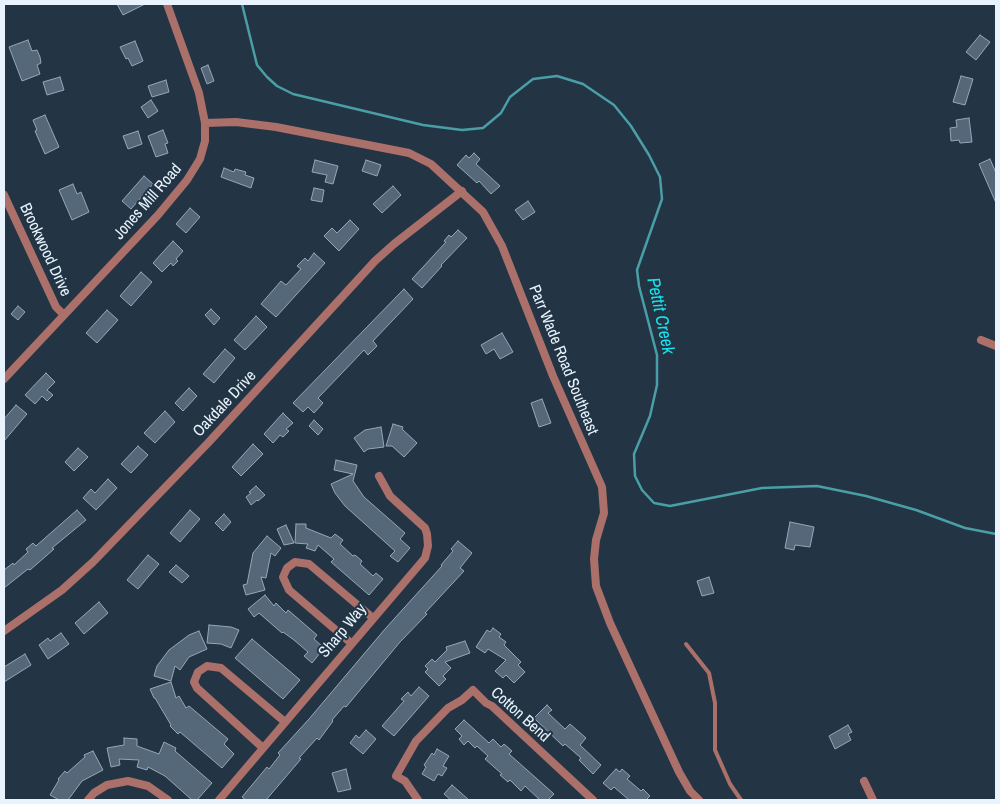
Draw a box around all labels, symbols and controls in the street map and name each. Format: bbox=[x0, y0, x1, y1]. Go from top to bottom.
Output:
street label: Jones Mill Road bbox=[110, 160, 186, 244]
street label: Brookwood Drive bbox=[15, 200, 75, 300]
water label: Pettit Creek bbox=[641, 276, 679, 356]
street label: Parr Wade Road Southeast bbox=[524, 282, 602, 438]
street label: Oakdale Drive bbox=[189, 367, 261, 441]
street label: Sharp Way bbox=[315, 600, 371, 662]
street label: Cotton Bend bbox=[486, 683, 554, 747]

